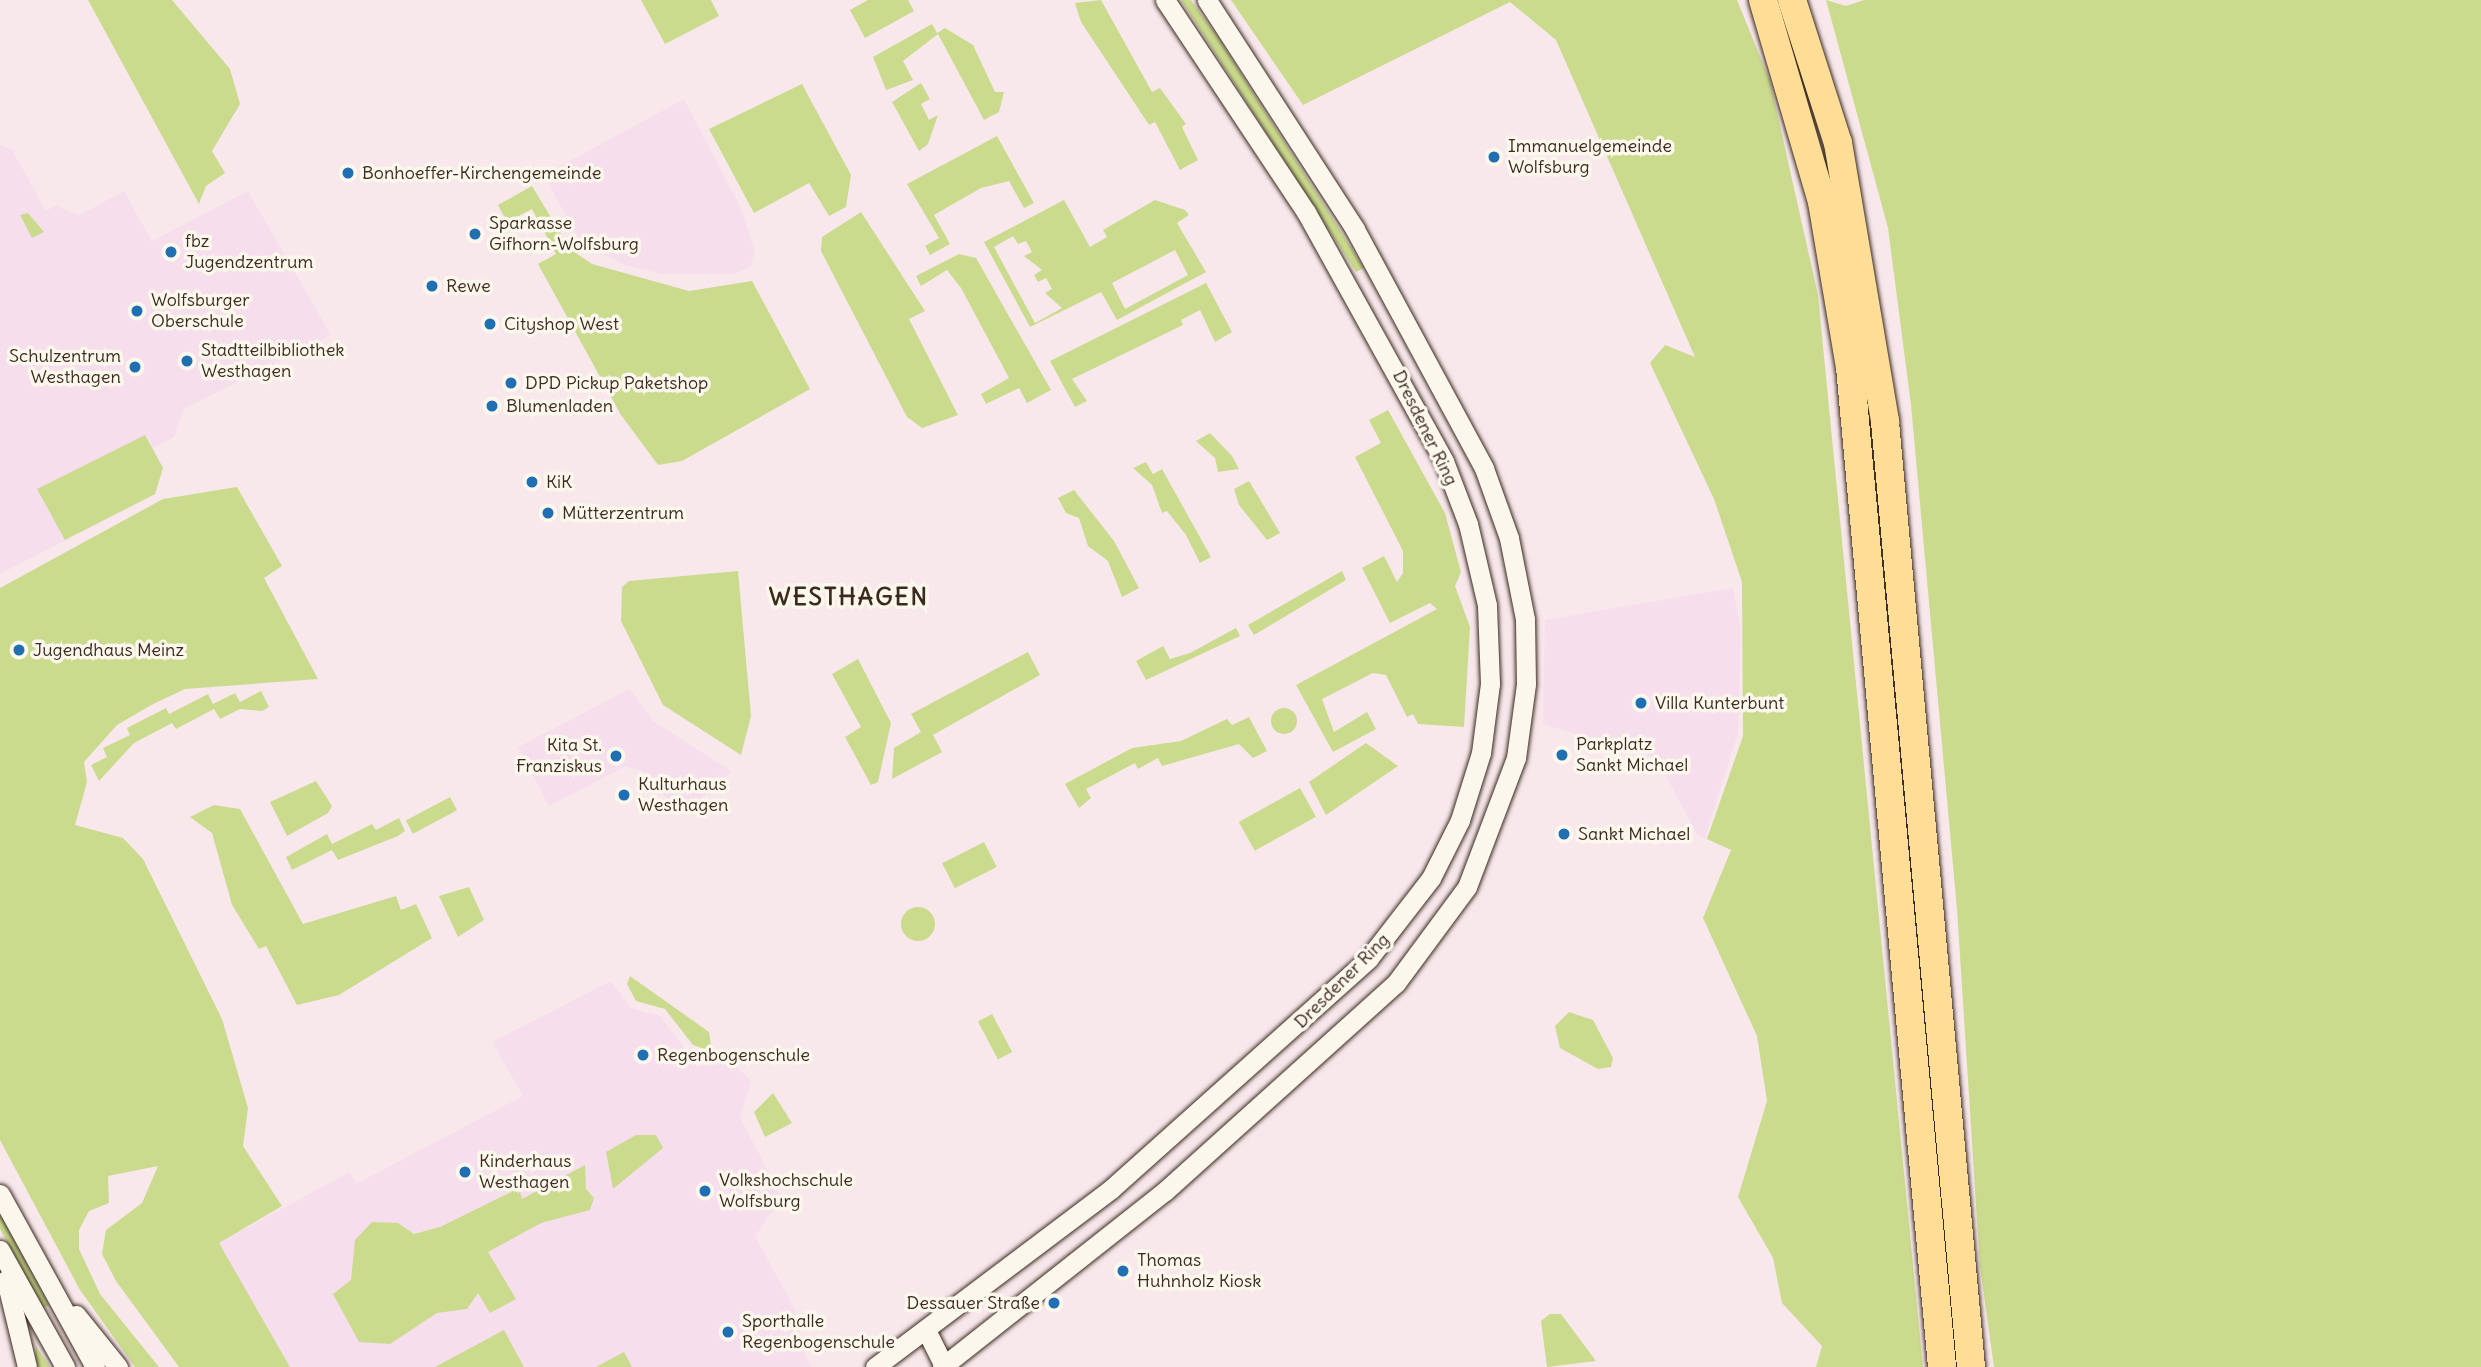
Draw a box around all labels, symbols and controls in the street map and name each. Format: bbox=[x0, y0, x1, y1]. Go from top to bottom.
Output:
place label: Immanuelgemeinde Wolfsburg bbox=[1508, 136, 1672, 178]
marker: Immanuelgemeinde Wolfsburg bbox=[1486, 149, 1502, 165]
place label: Bonhoeffer-Kirchengemeinde bbox=[362, 162, 601, 184]
marker: Bonhoeffer-Kirchengemeinde bbox=[340, 165, 356, 181]
place label: Sparkasse Gifhorn-Wolfsburg bbox=[489, 213, 639, 256]
marker: Sparkasse Gifhorn-Wolfsburg bbox=[467, 226, 483, 242]
place label: fbz Jugendzentrum bbox=[185, 231, 313, 274]
marker: fbz Jugendzentrum bbox=[163, 244, 179, 260]
place label: Rewe bbox=[446, 275, 491, 297]
marker: Rewe bbox=[424, 278, 440, 294]
place label: Wolfsburger Oberschule bbox=[151, 290, 250, 332]
marker: Wolfsburger Oberschule bbox=[129, 303, 145, 319]
place label: Cityshop West bbox=[504, 313, 619, 335]
marker: Cityshop West bbox=[482, 316, 498, 332]
place label: Stadtteilbibliothek Westhagen bbox=[201, 340, 345, 382]
place label: Schulzentrum Westhagen bbox=[9, 346, 121, 388]
marker: Stadtteilbibliothek Westhagen bbox=[179, 353, 195, 369]
marker: Schulzentrum Westhagen bbox=[127, 359, 143, 375]
street label: Dresdener Ring bbox=[1388, 367, 1462, 489]
place label: DPD Pickup Paketshop bbox=[525, 372, 708, 394]
marker: DPD Pickup Paketshop bbox=[503, 375, 519, 391]
place label: Blumenladen bbox=[506, 395, 613, 417]
marker: Blumenladen bbox=[484, 398, 500, 414]
place label: KiK bbox=[546, 471, 572, 493]
marker: KiK bbox=[524, 474, 540, 490]
place label: Mütterzentrum bbox=[562, 502, 684, 524]
marker: Mütterzentrum bbox=[540, 505, 556, 521]
district label: WESTHAGEN bbox=[770, 583, 928, 611]
place label: Jugendhaus Meinz bbox=[33, 639, 184, 661]
marker: Jugendhaus Meinz bbox=[11, 642, 27, 658]
place label: Villa Kunterbunt bbox=[1655, 692, 1784, 714]
marker: Villa Kunterbunt bbox=[1633, 695, 1649, 711]
place label: Parkplatz Sankt Michael bbox=[1576, 734, 1688, 776]
place label: Kita St. Franziskus bbox=[516, 735, 602, 778]
marker: Parkplatz Sankt Michael bbox=[1554, 747, 1570, 763]
marker: Kita St. Franziskus bbox=[608, 748, 624, 764]
place label: Kulturhaus Westhagen bbox=[638, 774, 728, 816]
marker: Kulturhaus Westhagen bbox=[616, 787, 632, 803]
place label: Sankt Michael bbox=[1578, 823, 1690, 845]
marker: Sankt Michael bbox=[1556, 826, 1572, 842]
street label: Dresdener Ring bbox=[1290, 929, 1394, 1033]
place label: Regenbogenschule bbox=[657, 1044, 810, 1066]
marker: Regenbogenschule bbox=[635, 1047, 651, 1063]
place label: Kinderhaus Westhagen bbox=[479, 1151, 571, 1194]
marker: Kinderhaus Westhagen bbox=[457, 1164, 473, 1180]
place label: Volkshochschule Wolfsburg bbox=[719, 1170, 853, 1212]
marker: Volkshochschule Wolfsburg bbox=[697, 1183, 713, 1199]
place label: Thomas Huhnholz Kiosk bbox=[1137, 1250, 1261, 1292]
marker: Thomas Huhnholz Kiosk bbox=[1115, 1263, 1131, 1279]
place label: Dessauer Straße bbox=[907, 1292, 1040, 1314]
marker: Dessauer Straße bbox=[1046, 1295, 1062, 1311]
place label: Sporthalle Regenbogenschule bbox=[742, 1311, 895, 1354]
marker: Sporthalle Regenbogenschule bbox=[720, 1324, 736, 1340]

